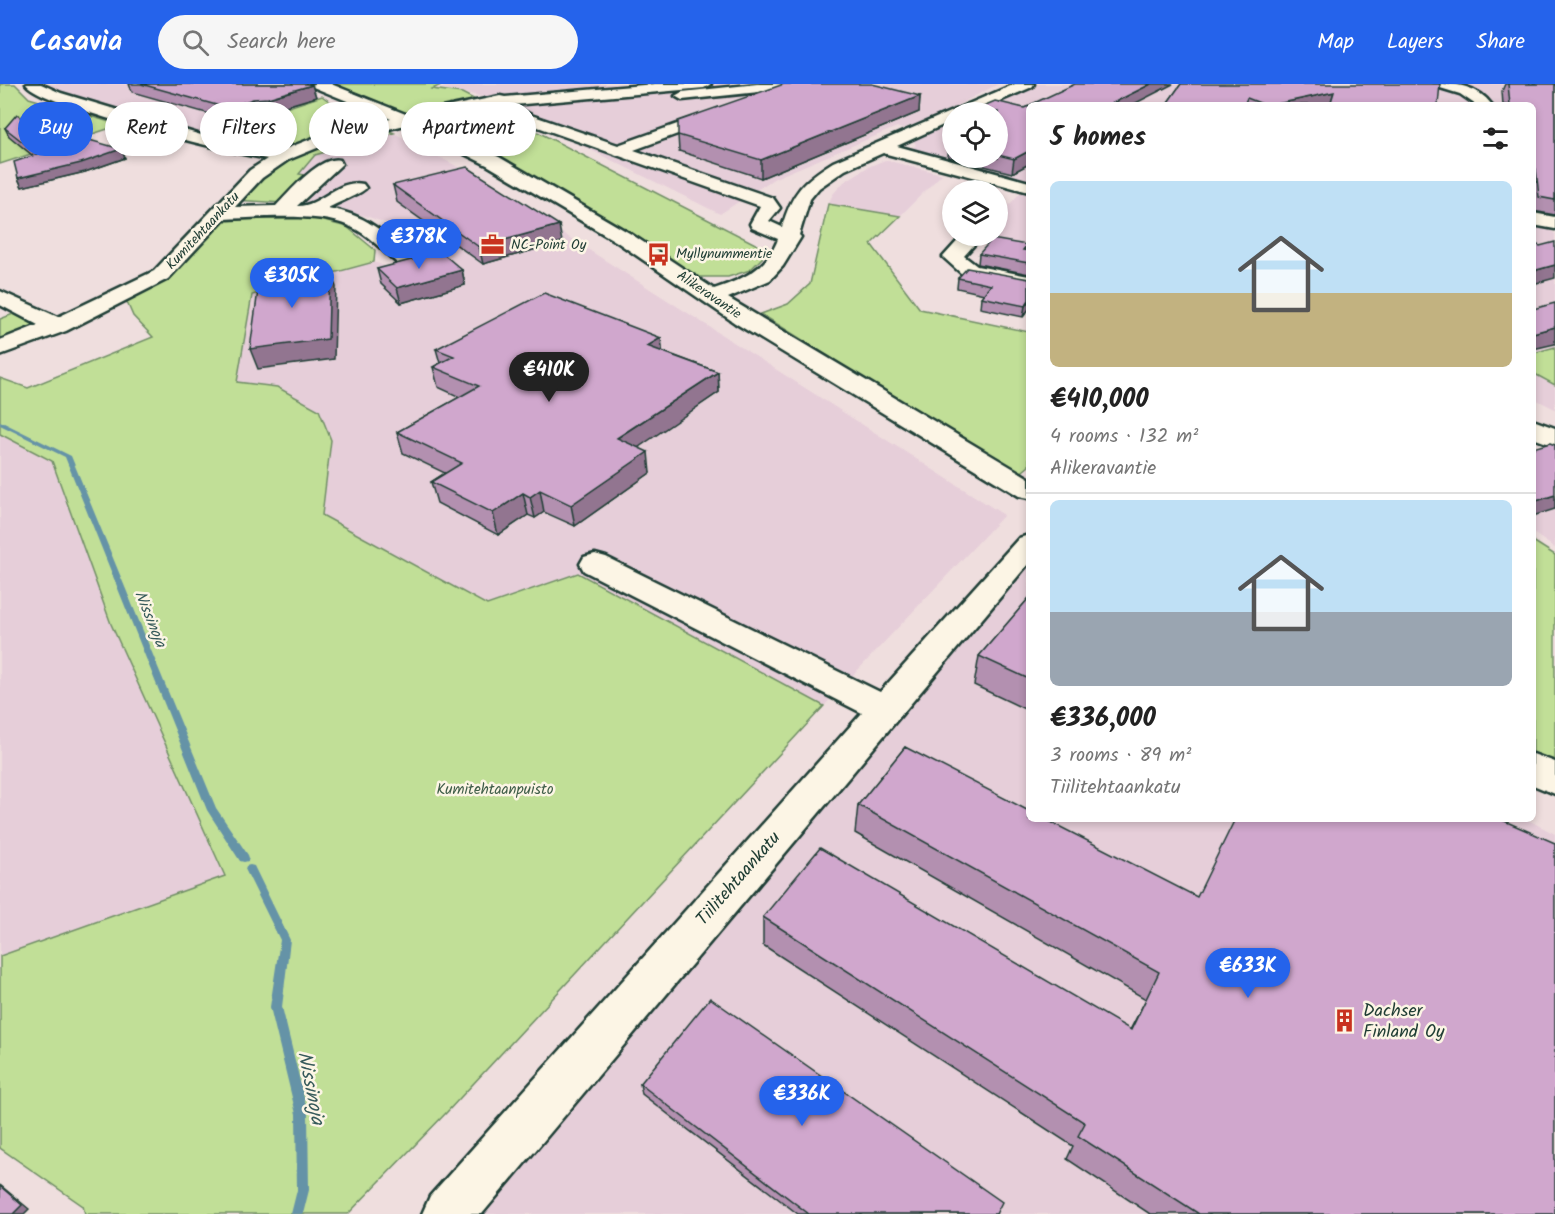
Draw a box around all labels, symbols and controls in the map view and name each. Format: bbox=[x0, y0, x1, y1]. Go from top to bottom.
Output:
search box bbox=[158, 15, 578, 69]
text: Casavia bbox=[30, 20, 122, 65]
text: Search here bbox=[227, 25, 336, 60]
icon: search bbox=[179, 26, 212, 59]
text: Map bbox=[1317, 26, 1354, 59]
text: Layers bbox=[1387, 26, 1443, 59]
text: Share bbox=[1476, 26, 1525, 59]
chip: Buy bbox=[18, 102, 93, 156]
chip: Rent bbox=[105, 102, 188, 156]
chip: Filters bbox=[200, 102, 297, 156]
chip: New bbox=[309, 102, 389, 156]
chip: Apartment bbox=[401, 102, 536, 156]
map controls bbox=[942, 102, 1008, 246]
button: locate bbox=[942, 102, 1008, 168]
text: 5 homes bbox=[1050, 117, 1146, 159]
icon: filters bbox=[1479, 122, 1512, 155]
button: layers bbox=[942, 180, 1008, 246]
street label: Kumitehtaankatu bbox=[161, 187, 245, 275]
pin: €378K bbox=[377, 219, 461, 270]
icon: home bbox=[1227, 220, 1335, 328]
text: €378K bbox=[391, 222, 447, 254]
office icon: NC-Point Oy bbox=[480, 232, 506, 258]
place label: NC-Point Oy bbox=[511, 234, 587, 256]
bus stop icon: Myllynummentie bbox=[645, 241, 671, 267]
place label: Myllynummentie bbox=[676, 243, 773, 265]
pin: €305K bbox=[250, 258, 334, 309]
text: €305K bbox=[264, 261, 320, 293]
street label: Alikeravantie bbox=[672, 265, 747, 325]
pin: €410K bbox=[507, 352, 591, 403]
text: €410K bbox=[523, 355, 575, 387]
text: €410,000 bbox=[1050, 379, 1149, 421]
text: 4 rooms · 132 m² bbox=[1050, 421, 1198, 453]
text: Alikeravantie bbox=[1050, 453, 1156, 485]
icon: home bbox=[1227, 539, 1335, 647]
water label: Nissinoja bbox=[127, 587, 173, 653]
text: €336,000 bbox=[1050, 698, 1156, 740]
text: 3 rooms · 89 m² bbox=[1050, 740, 1191, 772]
text: Tiilitehtaankatu bbox=[1050, 772, 1181, 804]
park label: Kumitehtaanpuisto bbox=[436, 778, 554, 802]
street label: Tiilitehtaankatu bbox=[689, 825, 789, 933]
pin: €633K bbox=[1206, 948, 1290, 999]
text: €633K bbox=[1219, 951, 1277, 983]
place label: Dachser Finland Oy bbox=[1363, 997, 1445, 1047]
building icon: Dachser Finland Oy bbox=[1332, 1008, 1358, 1034]
water label: Nissinoja bbox=[287, 1048, 333, 1129]
pin: €336K bbox=[760, 1076, 844, 1127]
text: €336K bbox=[773, 1079, 831, 1111]

